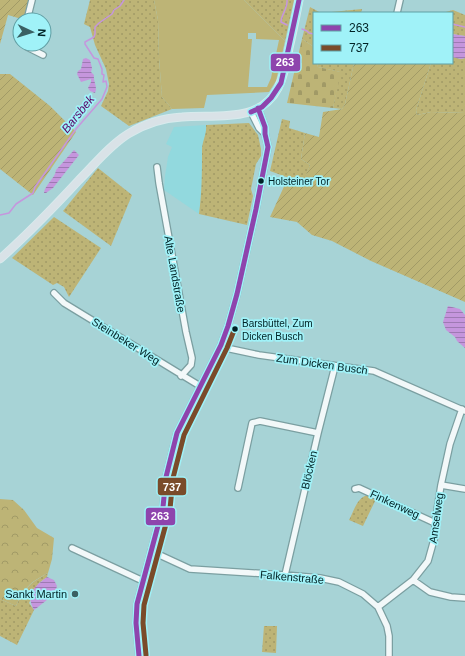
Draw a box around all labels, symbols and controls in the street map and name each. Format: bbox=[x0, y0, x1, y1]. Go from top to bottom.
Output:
north arrow bbox=[12, 12, 52, 52]
legend bbox=[313, 12, 453, 64]
text: 263 bbox=[349, 21, 369, 35]
text: N bbox=[36, 28, 48, 37]
text: 737 bbox=[349, 41, 369, 55]
line badge: 263 bbox=[270, 53, 301, 72]
text: 263 bbox=[276, 56, 294, 68]
water label: Barsbek bbox=[59, 92, 98, 136]
marker: Holsteiner Tor bbox=[256, 176, 266, 186]
place label: Holsteiner Tor bbox=[268, 176, 330, 187]
street label: Alte Landstraße bbox=[162, 235, 188, 313]
street label: Steinbeker Weg bbox=[90, 315, 162, 367]
place label: Barsbüttel, Zum Dicken Busch bbox=[242, 318, 313, 342]
marker: Barsbüttel, Zum Dicken Busch bbox=[230, 324, 240, 334]
street label: Zum Dicken Busch bbox=[275, 352, 369, 376]
street label: Blöcken bbox=[299, 450, 319, 490]
line badge: 737 bbox=[157, 477, 187, 496]
text: 737 bbox=[163, 481, 181, 493]
street label: Finkenweg bbox=[368, 487, 422, 521]
street label: Amselweg bbox=[427, 492, 445, 544]
line badge: 263 bbox=[145, 507, 176, 526]
text: 263 bbox=[151, 510, 169, 522]
street label: Falkenstraße bbox=[259, 568, 325, 586]
place label: Sankt Martin bbox=[5, 588, 67, 600]
marker: Sankt Martin bbox=[70, 589, 80, 599]

